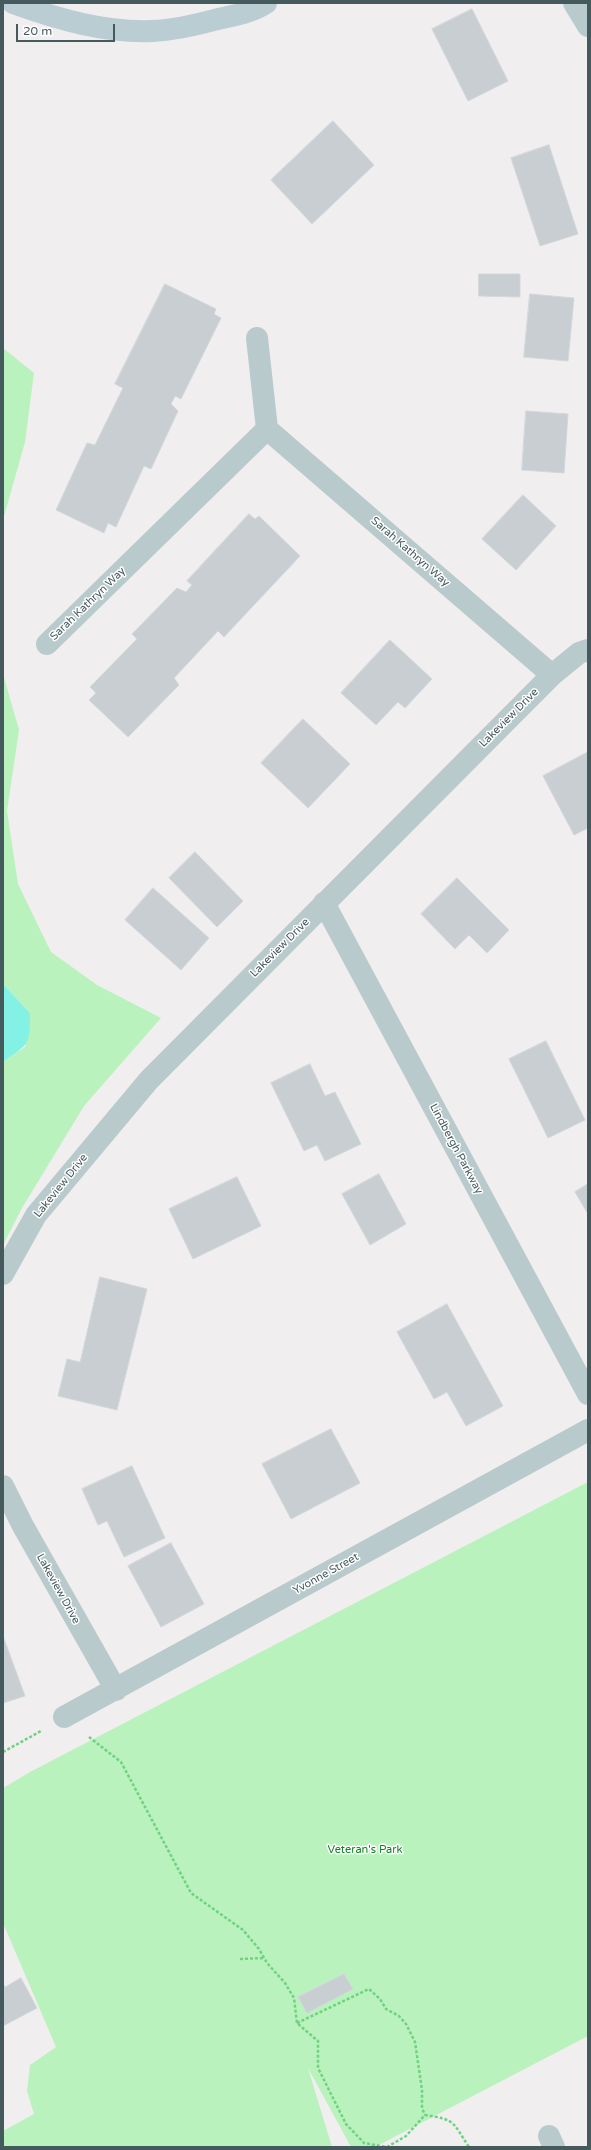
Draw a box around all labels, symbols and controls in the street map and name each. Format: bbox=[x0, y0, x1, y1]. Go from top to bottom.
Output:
scale bar bbox=[18, 16, 117, 42]
text: 20 m bbox=[23, 24, 52, 38]
street label: Sarah Kathryn Way bbox=[368, 514, 452, 590]
street label: Sarah Kathryn Way bbox=[48, 565, 128, 643]
street label: Lakeview Drive bbox=[477, 686, 541, 750]
street label: Lakeview Drive bbox=[248, 916, 312, 980]
street label: Lindbergh Parkway bbox=[427, 1102, 485, 1196]
street label: Lakeview Drive bbox=[31, 1152, 91, 1220]
street label: Yvonne Street bbox=[291, 1551, 361, 1597]
street label: Lakeview Drive bbox=[33, 1552, 83, 1626]
park label: Veteran's Park bbox=[328, 1843, 402, 1857]

